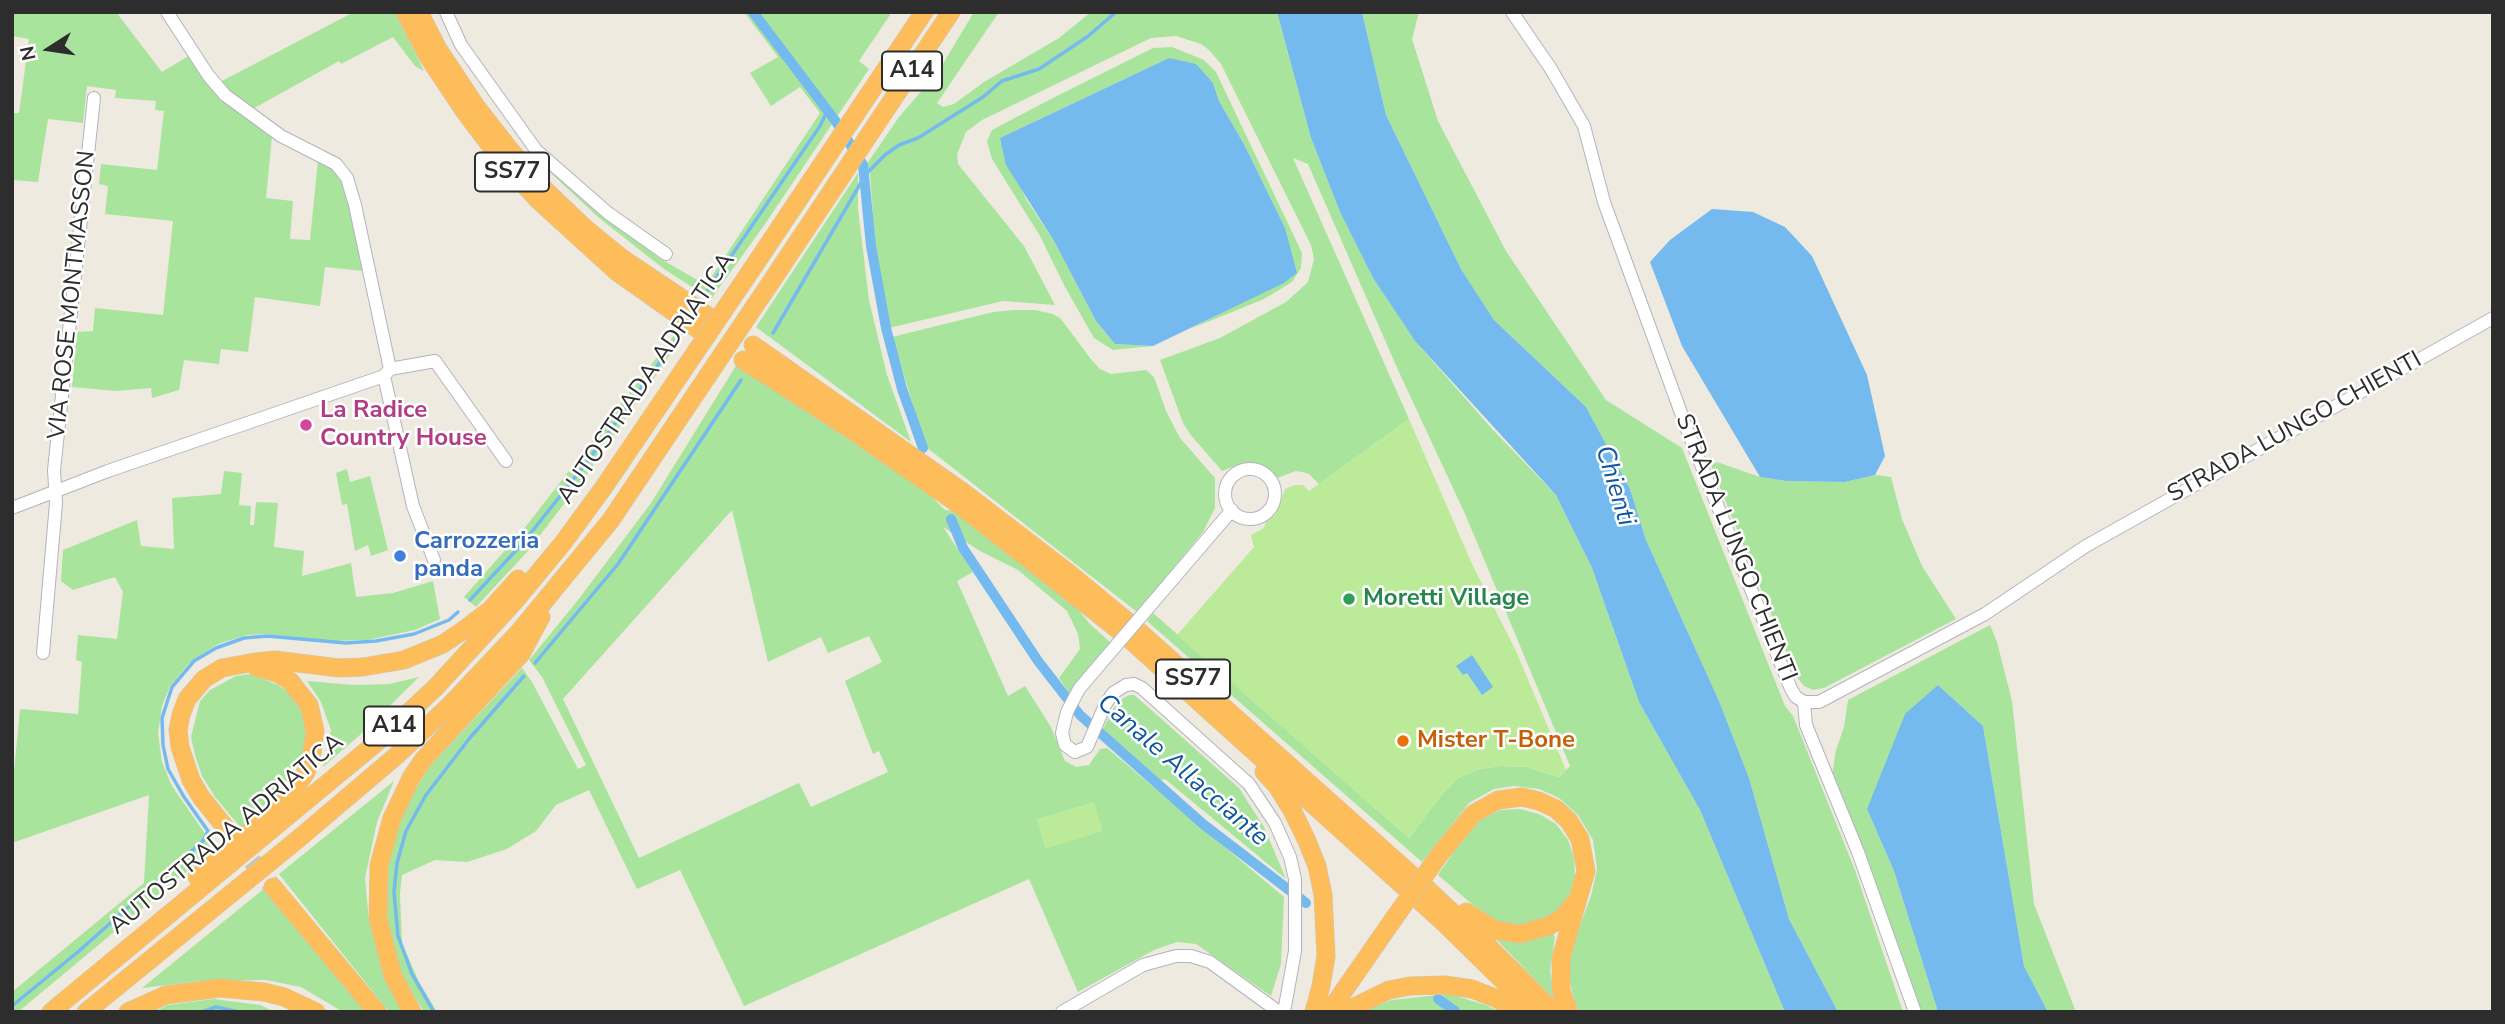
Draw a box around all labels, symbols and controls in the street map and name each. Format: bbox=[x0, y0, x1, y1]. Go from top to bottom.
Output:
north arrow bbox=[14, 14, 84, 84]
text: N bbox=[14, 44, 43, 63]
road number: A14 bbox=[882, 52, 942, 90]
street label: VIA ROSE MONTMASSON bbox=[44, 149, 102, 441]
road number: SS77 bbox=[475, 153, 549, 192]
street label: AUTOSTRADA ADRIATICA bbox=[552, 248, 742, 510]
street label: STRADA LUNGO CHIENTI bbox=[2163, 346, 2427, 510]
place label: La Radice Country House bbox=[320, 397, 487, 453]
street label: STRADA LUNGO CHIENTI bbox=[1668, 410, 1802, 686]
marker: La Radice Country House bbox=[298, 417, 314, 433]
water label: Chienti bbox=[1587, 442, 1641, 530]
place label: Carrozzeria panda bbox=[414, 528, 539, 584]
marker: Carrozzeria panda bbox=[392, 548, 408, 564]
place label: Moretti Village bbox=[1363, 585, 1529, 613]
marker: Moretti Village bbox=[1341, 591, 1357, 607]
road number: SS77 bbox=[1156, 660, 1230, 698]
water label: Canale Allacciante bbox=[1090, 688, 1274, 854]
road number: A14 bbox=[364, 706, 424, 746]
place label: Mister T-Bone bbox=[1417, 727, 1575, 755]
street label: AUTOSTRADA ADRIATICA bbox=[104, 729, 350, 941]
marker: Mister T-Bone bbox=[1395, 733, 1411, 749]

